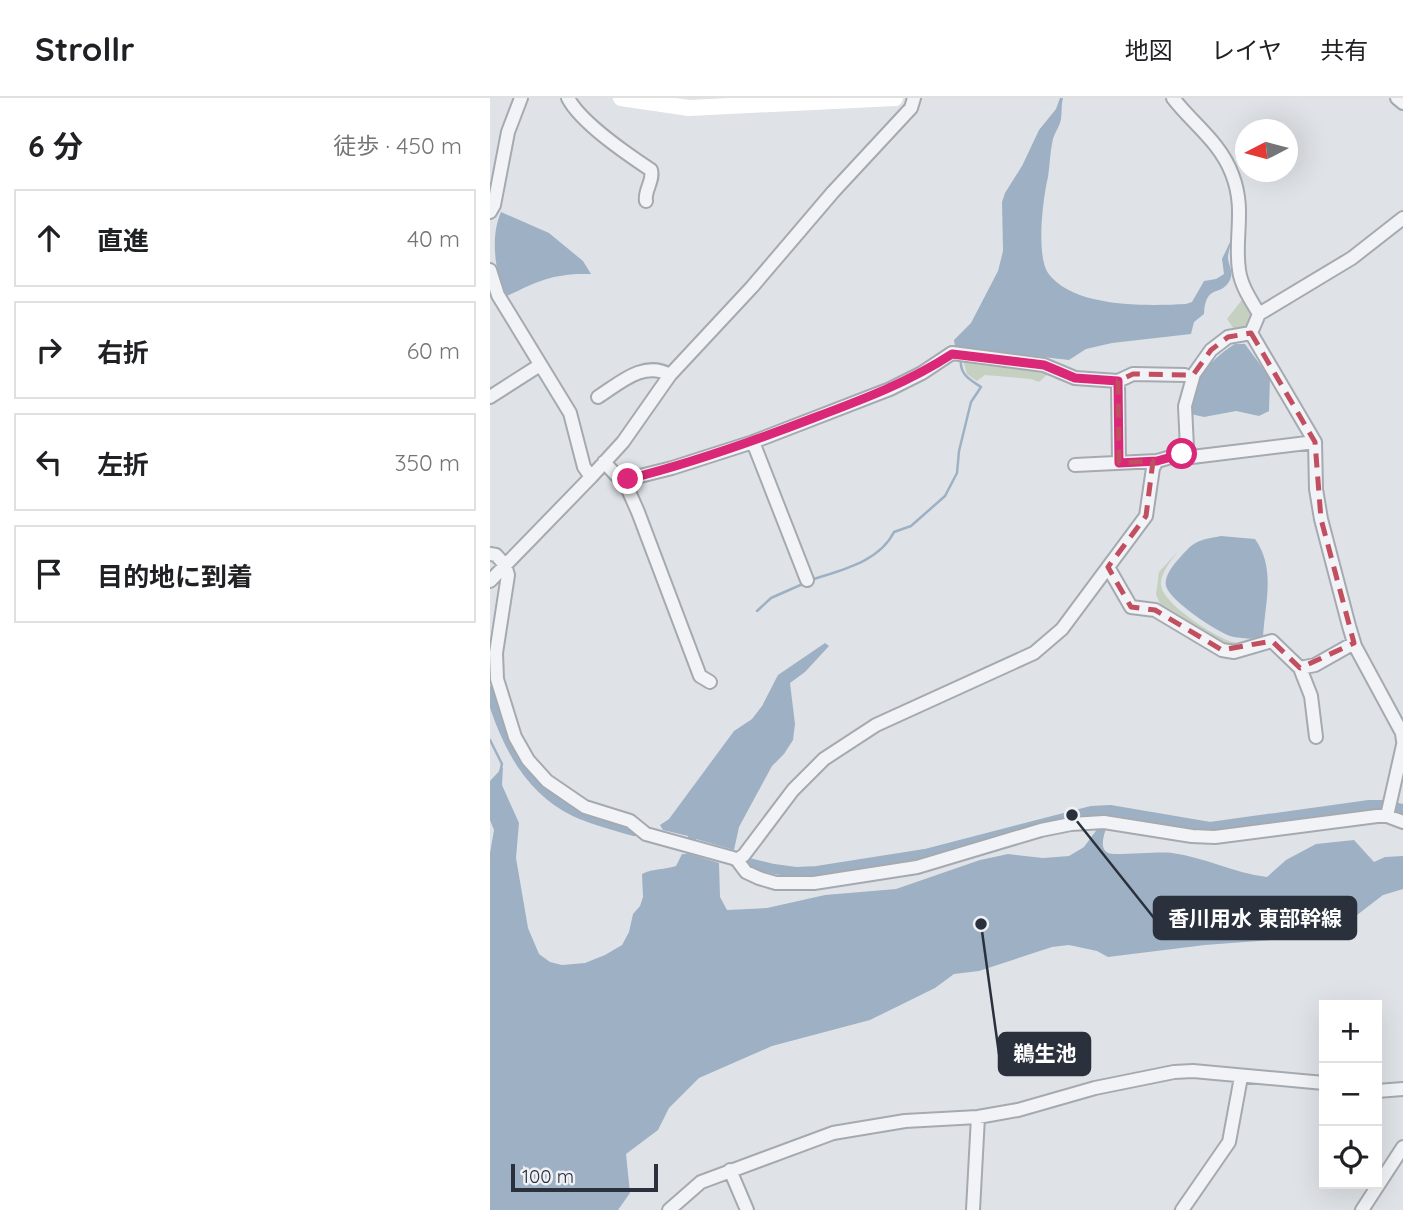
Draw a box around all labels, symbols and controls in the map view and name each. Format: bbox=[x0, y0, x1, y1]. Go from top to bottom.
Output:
text: Strollr bbox=[35, 28, 135, 69]
text: 地図 bbox=[1125, 35, 1173, 65]
text: レイヤ bbox=[1211, 35, 1282, 65]
text: 共有 bbox=[1320, 35, 1368, 65]
north arrow bbox=[1235, 119, 1298, 182]
text: 6 分 bbox=[28, 127, 83, 165]
text: 徒歩 · 450 m bbox=[333, 131, 462, 160]
icon: ahead bbox=[30, 219, 68, 257]
text: 直進 bbox=[97, 224, 149, 257]
text: 40 m bbox=[407, 224, 460, 253]
icon: right bbox=[30, 331, 68, 369]
text: 右折 bbox=[97, 336, 149, 369]
text: 60 m bbox=[407, 336, 460, 365]
route start bbox=[1166, 438, 1197, 469]
icon: left bbox=[30, 443, 68, 481]
text: 左折 bbox=[97, 448, 149, 481]
text: 350 m bbox=[394, 448, 460, 477]
route end bbox=[612, 463, 643, 494]
icon: arrive bbox=[30, 555, 68, 593]
text: 目的地に到着 bbox=[97, 560, 253, 593]
callout: 香川用水 東部幹線 bbox=[1154, 897, 1356, 939]
text: 香川用水 東部幹線 bbox=[1168, 905, 1342, 931]
map controls bbox=[1319, 1000, 1382, 1189]
button: + bbox=[1319, 1000, 1382, 1063]
callout: 鵜生池 bbox=[999, 1033, 1090, 1075]
text: 鵜生池 bbox=[1014, 1040, 1077, 1066]
button: − bbox=[1319, 1063, 1382, 1126]
button: locate bbox=[1319, 1126, 1382, 1189]
scale bar bbox=[511, 1161, 658, 1193]
text: 100 m bbox=[522, 1164, 574, 1188]

